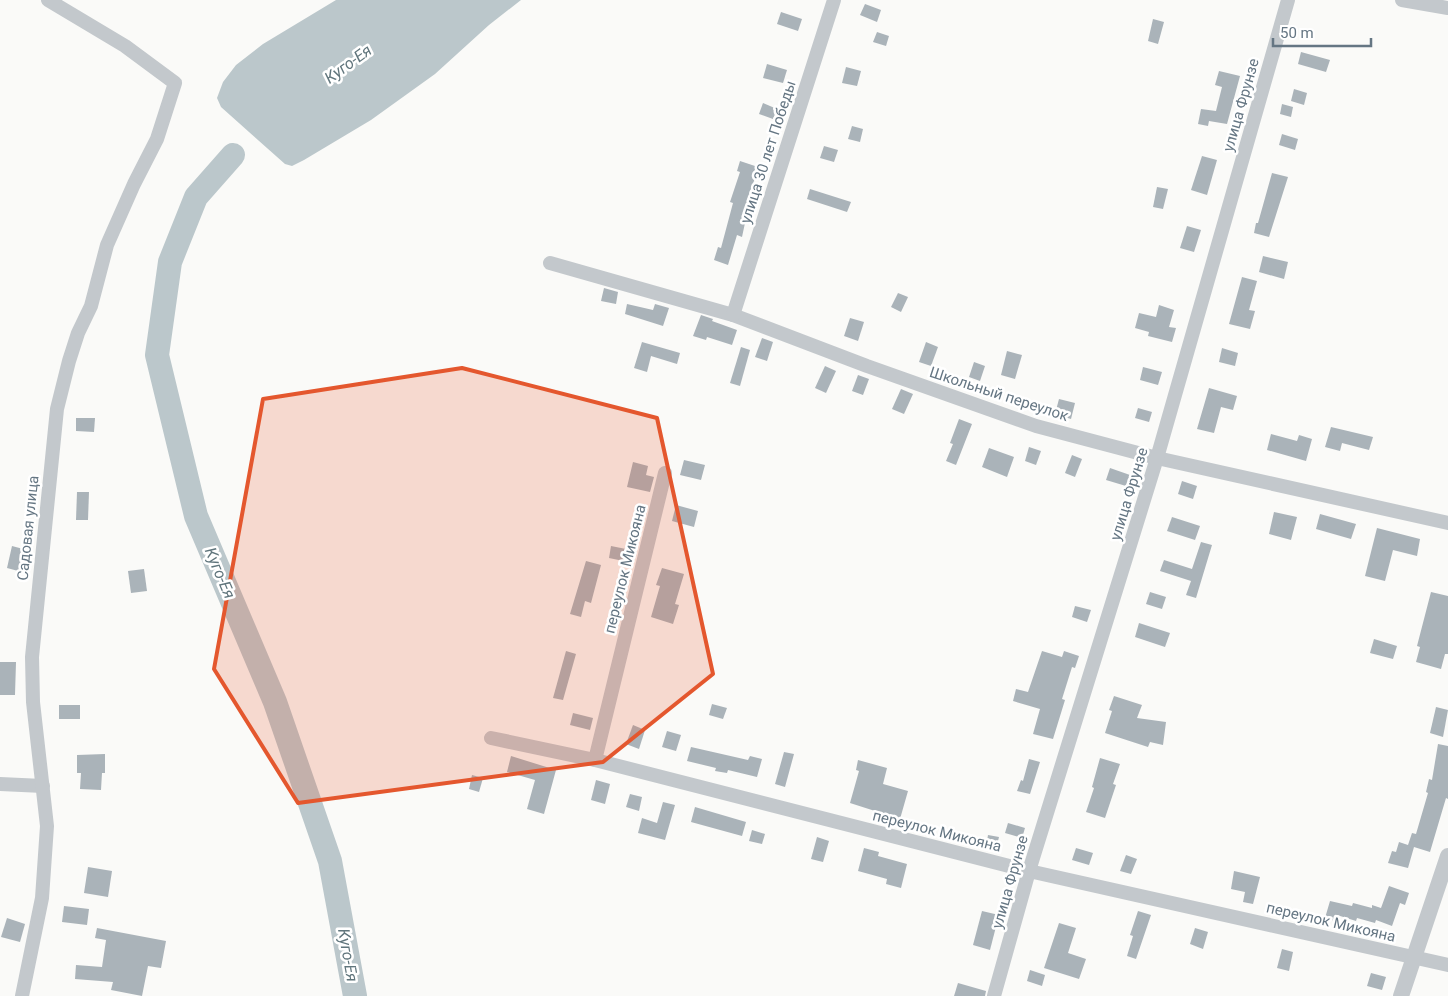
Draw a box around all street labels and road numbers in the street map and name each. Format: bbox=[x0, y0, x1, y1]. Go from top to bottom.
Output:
street label: улица Фрунзе bbox=[1219, 56, 1263, 154]
street label: улица 30 лет Победы bbox=[736, 78, 800, 226]
street label: Школьный переулок bbox=[927, 363, 1071, 425]
street label: улица Фрунзе bbox=[1106, 445, 1152, 543]
street label: Садовая улица bbox=[14, 475, 42, 581]
street label: переулок Микояна bbox=[600, 503, 650, 635]
street label: переулок Микояна bbox=[871, 806, 1003, 856]
street label: улица Фрунзе bbox=[988, 833, 1032, 931]
street label: переулок Микояна bbox=[1265, 898, 1397, 946]

